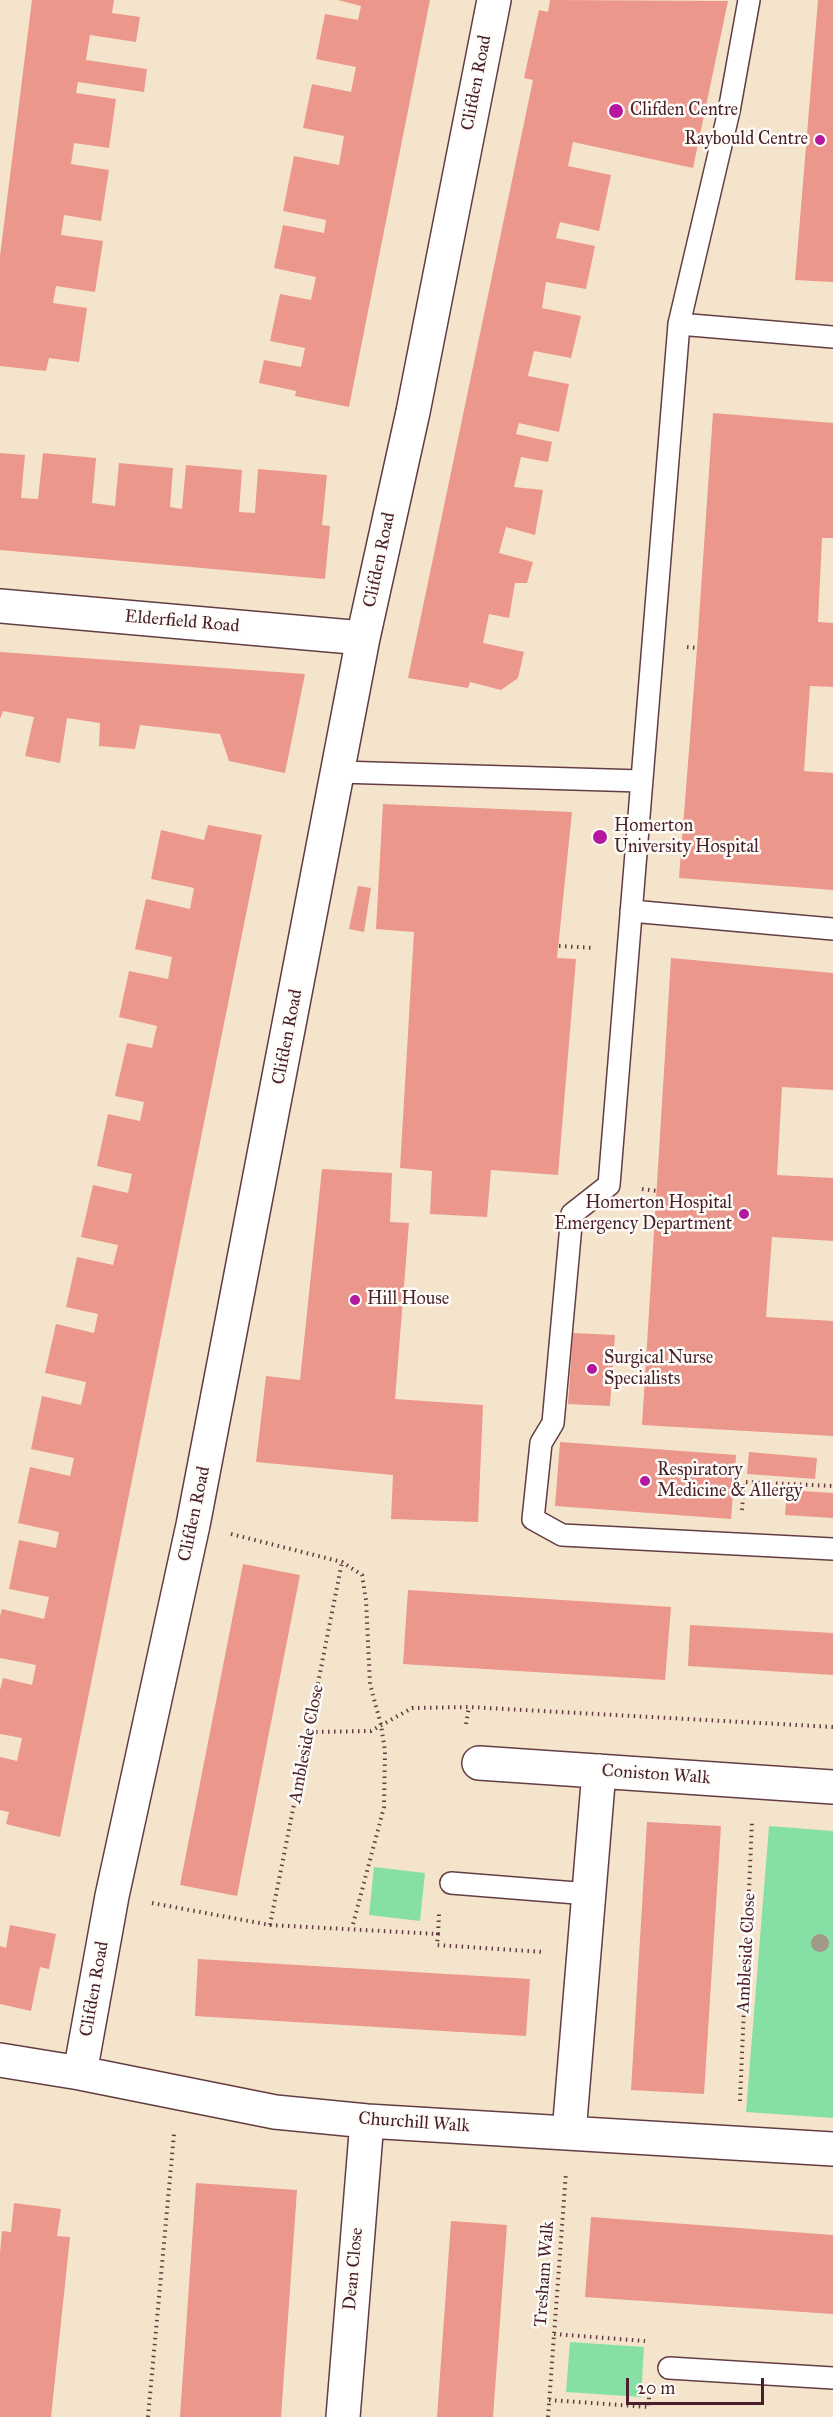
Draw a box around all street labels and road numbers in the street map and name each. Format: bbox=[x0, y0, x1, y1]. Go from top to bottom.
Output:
street label: Clifden Road bbox=[457, 34, 497, 132]
street label: Clifden Road bbox=[359, 511, 401, 609]
street label: Elderfield Road bbox=[124, 606, 240, 638]
street label: Clifden Road bbox=[268, 988, 308, 1086]
street label: Clifden Road bbox=[174, 1465, 216, 1563]
street label: Ambleside Close bbox=[285, 1683, 329, 1805]
street label: Coniston Walk bbox=[601, 1760, 711, 1790]
street label: Ambleside Close bbox=[733, 1892, 761, 2014]
street label: Clifden Road bbox=[76, 1940, 114, 2038]
street label: Churchill Walk bbox=[358, 2108, 470, 2138]
street label: Tresham Walk bbox=[531, 2220, 559, 2328]
street label: Dean Close bbox=[340, 2227, 368, 2311]

